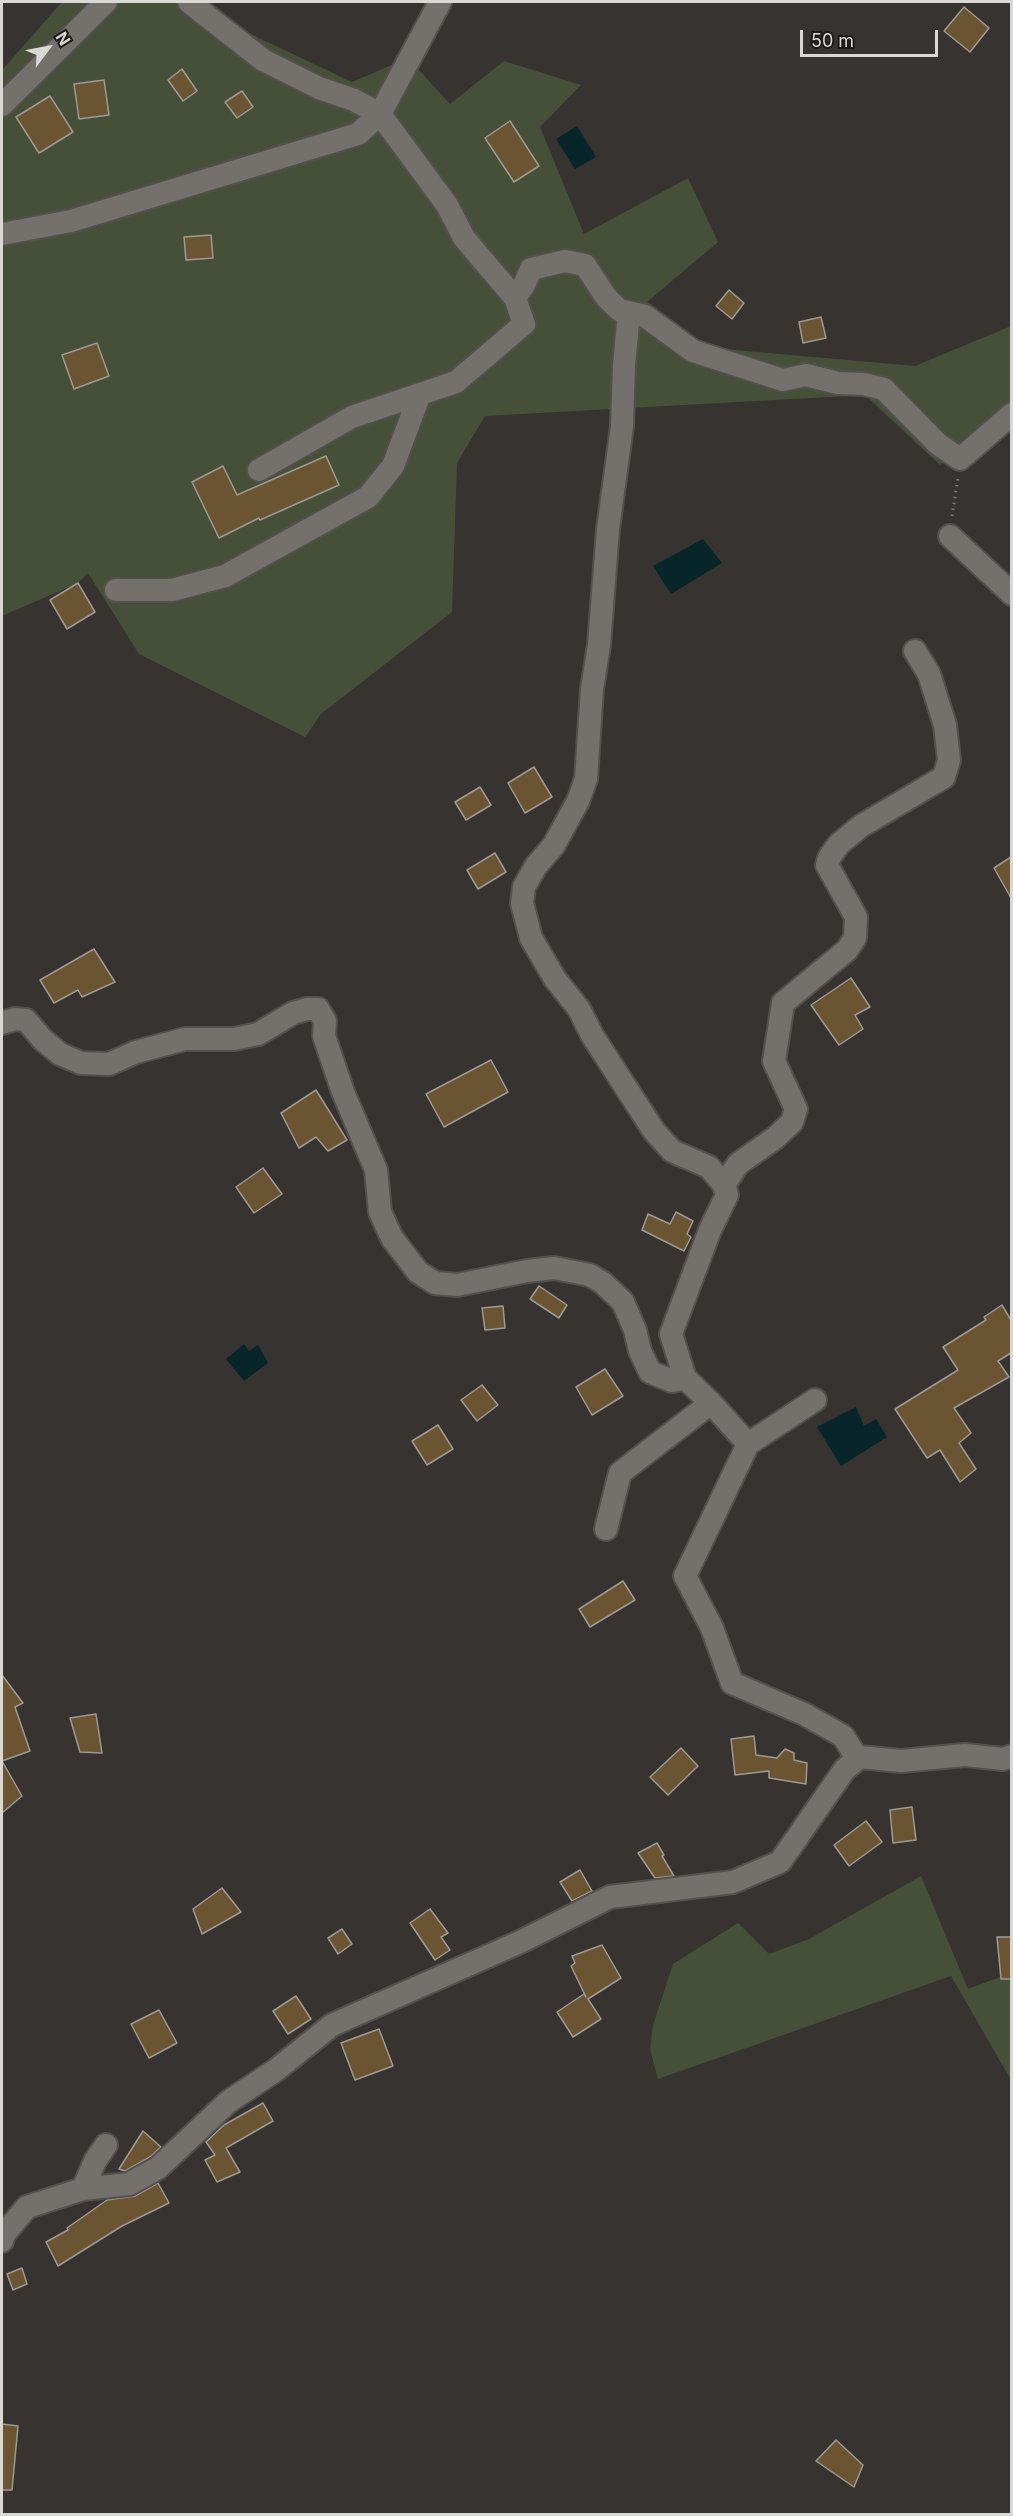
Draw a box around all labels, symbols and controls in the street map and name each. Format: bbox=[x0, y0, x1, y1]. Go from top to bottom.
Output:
north arrow bbox=[18, 18, 78, 78]
scale bar bbox=[803, 18, 941, 56]
text: N bbox=[52, 28, 75, 49]
text: 50 m bbox=[811, 30, 854, 51]

